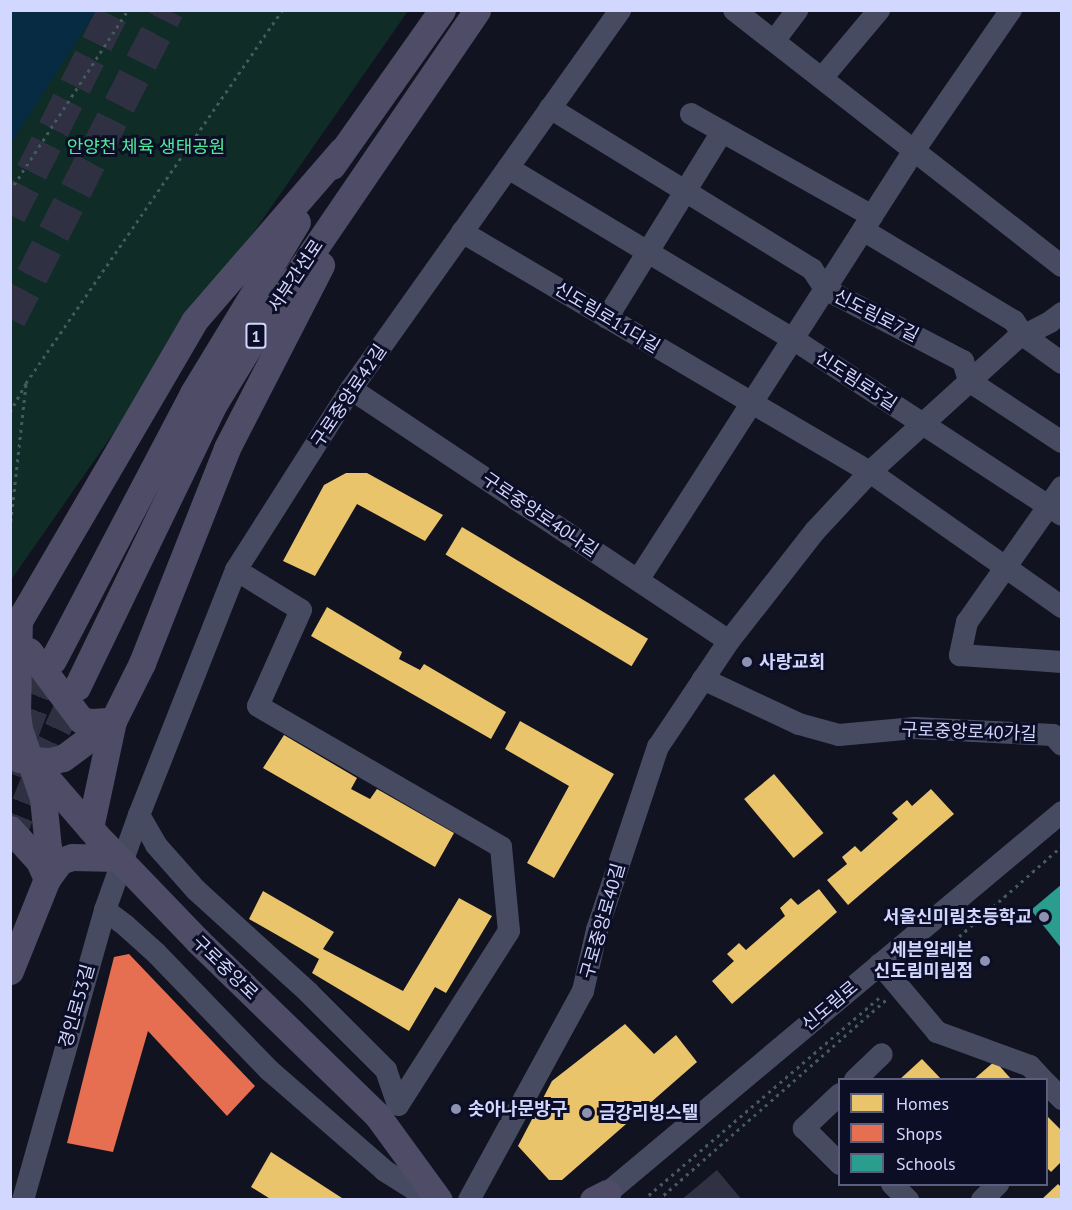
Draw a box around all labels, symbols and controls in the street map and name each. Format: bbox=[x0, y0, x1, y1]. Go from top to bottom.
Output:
park label: 안양천 체육 생태공원 bbox=[67, 136, 225, 158]
street label: 서부간선로 bbox=[264, 236, 328, 316]
street label: 신도림로11다길 bbox=[550, 278, 664, 358]
street label: 신도림로7길 bbox=[830, 285, 922, 347]
road number: 1 bbox=[244, 323, 268, 349]
street label: 구로중앙로42길 bbox=[307, 341, 391, 451]
street label: 신도림로5길 bbox=[811, 347, 901, 415]
street label: 구로중앙로40나길 bbox=[478, 468, 602, 562]
place label: 사랑교회 bbox=[759, 651, 825, 673]
marker: 사랑교회 bbox=[740, 655, 754, 669]
street label: 구로중앙로40가길 bbox=[901, 719, 1037, 745]
street label: 구로중앙로40길 bbox=[576, 861, 630, 981]
place label: 서울신미림초등학교 bbox=[883, 906, 1032, 928]
marker: 서울신미림초등학교 bbox=[1037, 910, 1051, 924]
street label: 구로중앙로 bbox=[188, 931, 262, 1005]
place label: 세븐일레븐 신도림미림점 bbox=[874, 940, 973, 982]
marker: 세븐일레븐 신도림미림점 bbox=[978, 954, 992, 968]
street label: 경인로53길 bbox=[55, 962, 99, 1050]
street label: 신도림로 bbox=[798, 976, 862, 1036]
legend bbox=[838, 1078, 1048, 1186]
text: Homes bbox=[896, 1092, 949, 1115]
place label: 솟아나문방구 bbox=[468, 1098, 567, 1120]
marker: 솟아나문방구 bbox=[449, 1102, 463, 1116]
place label: 금강리빙스텔 bbox=[599, 1102, 698, 1124]
marker: 금강리빙스텔 bbox=[580, 1106, 594, 1120]
text: Shops bbox=[896, 1122, 942, 1145]
text: Schools bbox=[896, 1152, 956, 1175]

